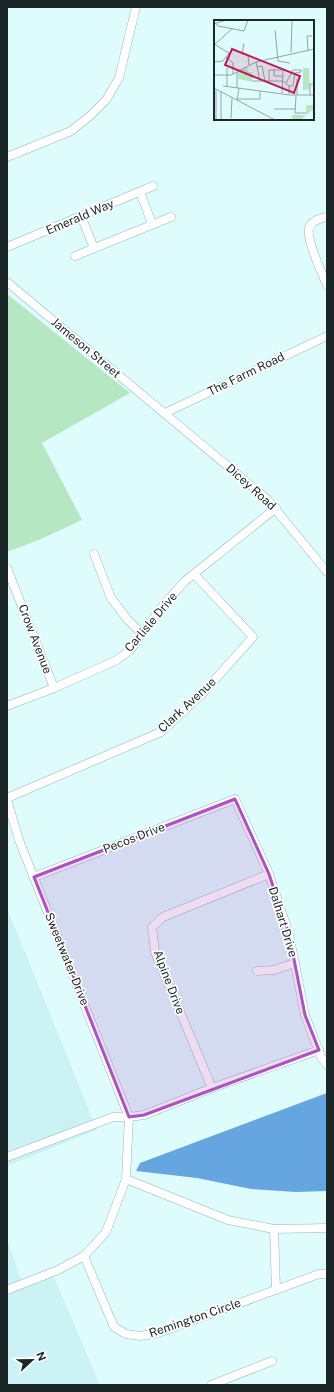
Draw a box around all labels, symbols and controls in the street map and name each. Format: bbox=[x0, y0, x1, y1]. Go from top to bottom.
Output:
inset map bbox=[214, 20, 314, 120]
street label: Emerald Way bbox=[44, 196, 117, 238]
street label: Jameson Street bbox=[48, 315, 124, 381]
street label: The Farm Road bbox=[205, 349, 287, 399]
street label: Dicey Road bbox=[223, 461, 279, 513]
street label: Carlisle Drive bbox=[122, 589, 180, 655]
street label: Crow Avenue bbox=[15, 602, 55, 676]
street label: Clark Avenue bbox=[155, 675, 219, 735]
street label: Pecos Drive bbox=[101, 820, 167, 856]
street label: Dalhart Drive bbox=[266, 885, 300, 959]
street label: Sweetwater Drive bbox=[42, 911, 92, 1007]
street label: Alpine Drive bbox=[150, 948, 188, 1016]
street label: Remington Circle bbox=[147, 1296, 243, 1340]
north arrow bbox=[12, 1340, 52, 1380]
text: N bbox=[34, 1350, 48, 1362]

